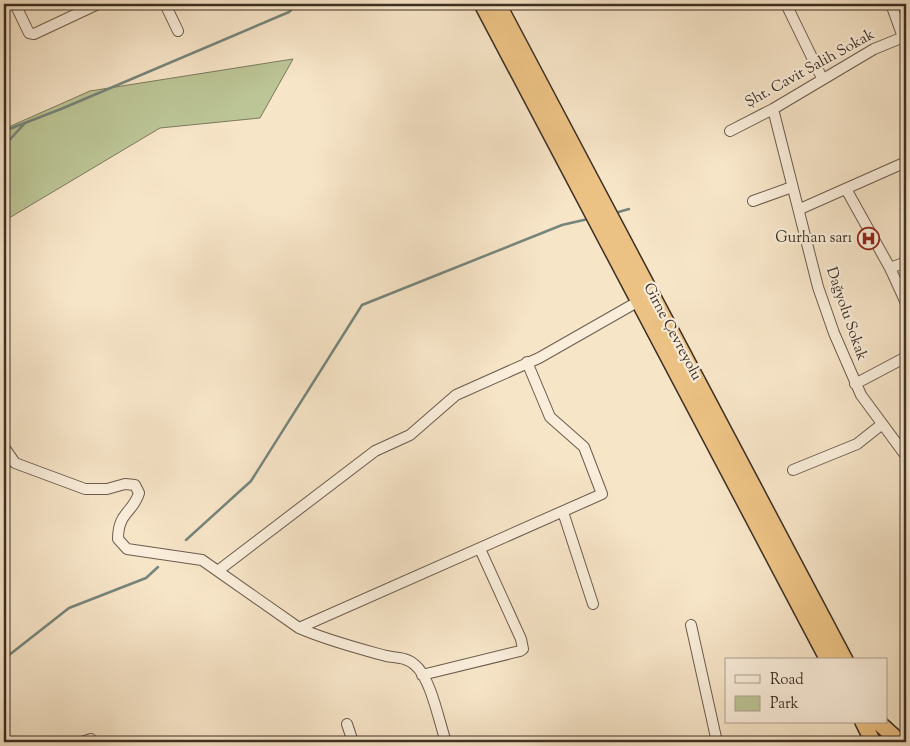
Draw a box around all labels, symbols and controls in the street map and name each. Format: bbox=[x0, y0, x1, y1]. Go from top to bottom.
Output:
street label: Şht. Cavit Salih Sokak bbox=[741, 25, 879, 113]
hospital icon: Gurhan sarı bbox=[856, 226, 880, 250]
place label: Gurhan sarı bbox=[775, 228, 852, 249]
street label: Dağyolu Sokak bbox=[820, 265, 872, 363]
street label: Girne Çevreyolu bbox=[637, 280, 707, 385]
legend bbox=[725, 658, 888, 724]
text: Road bbox=[770, 670, 804, 691]
text: Park bbox=[770, 694, 799, 715]

